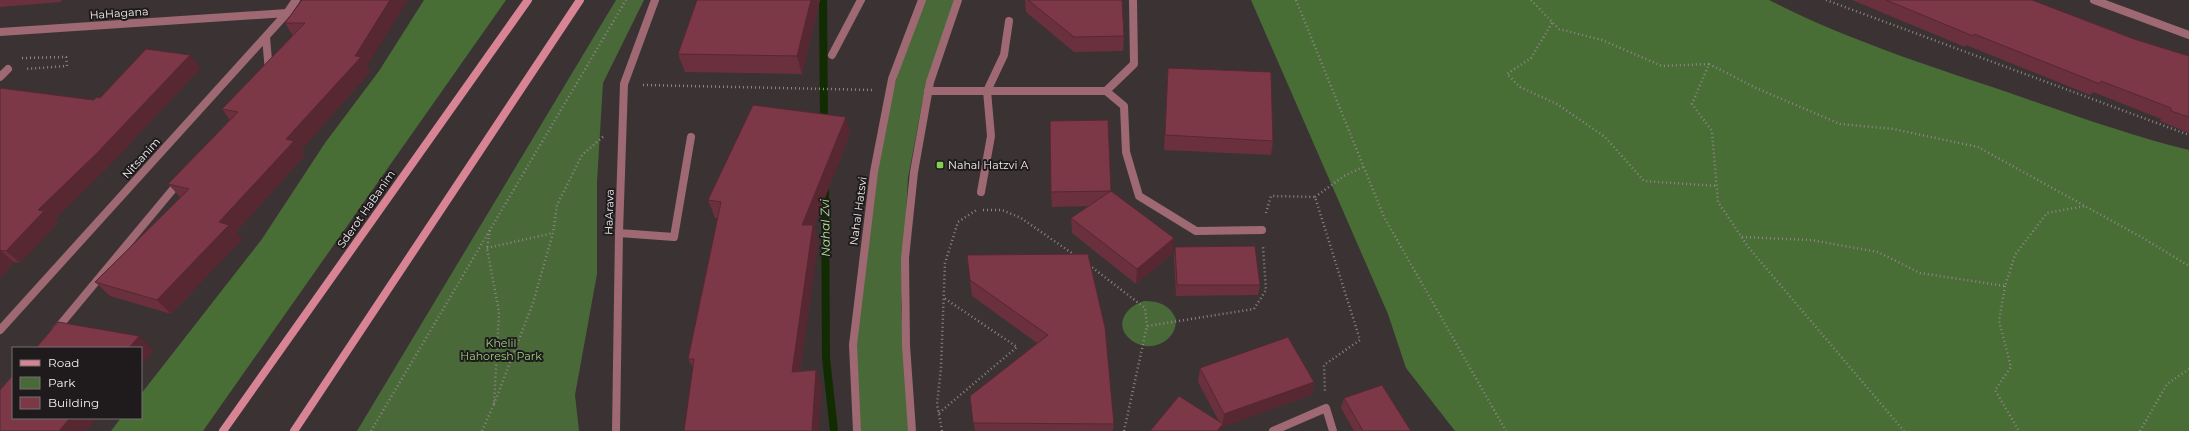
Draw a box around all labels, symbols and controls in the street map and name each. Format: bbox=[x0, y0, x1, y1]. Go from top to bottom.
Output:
street label: HaHagana bbox=[89, 4, 149, 22]
street label: Nitsanim bbox=[119, 135, 163, 181]
place label: Nahal Hatzvi A bbox=[948, 158, 1028, 172]
marker: Nahal Hatzvi A bbox=[935, 160, 945, 170]
street label: Sderot HaBanim bbox=[334, 167, 398, 251]
street label: Nahal Hatsvi bbox=[846, 176, 870, 246]
street label: HaArava bbox=[601, 189, 617, 235]
water label: Nahal Zvi bbox=[817, 198, 833, 257]
park label: Khelil Hahoresh Park bbox=[460, 336, 542, 363]
legend bbox=[12, 347, 142, 419]
text: Road bbox=[48, 355, 79, 370]
text: Park bbox=[48, 375, 76, 390]
text: Building bbox=[48, 395, 99, 410]

